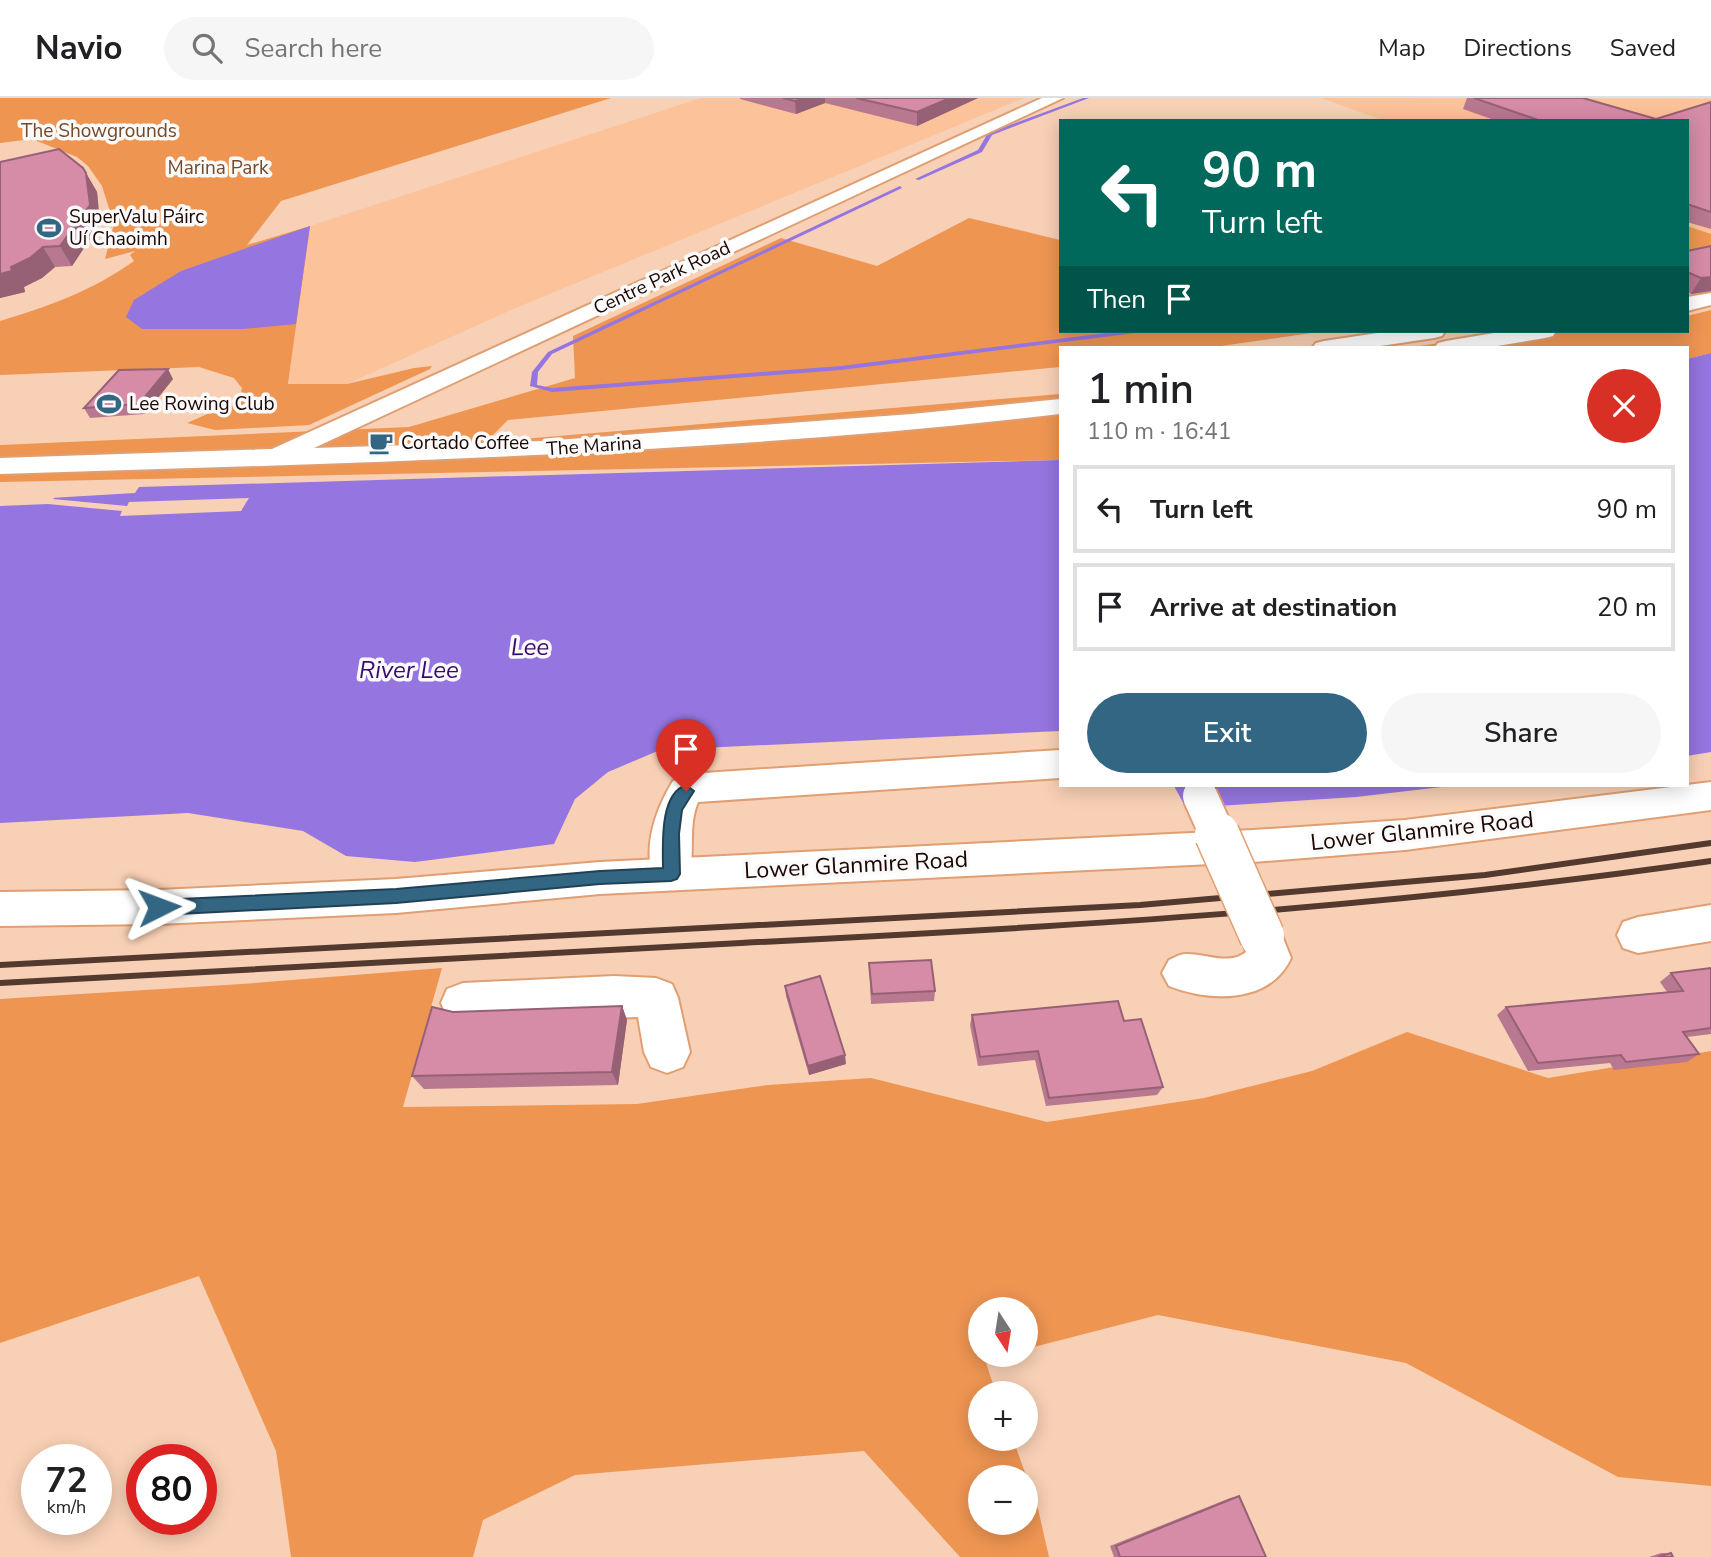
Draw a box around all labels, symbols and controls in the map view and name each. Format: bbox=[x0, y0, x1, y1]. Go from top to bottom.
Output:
search box bbox=[164, 17, 654, 80]
text: Navio bbox=[35, 26, 122, 71]
icon: search bbox=[188, 29, 226, 67]
text: Search here bbox=[244, 31, 382, 66]
text: Map bbox=[1378, 32, 1425, 64]
text: Directions bbox=[1463, 32, 1572, 64]
text: Saved bbox=[1610, 32, 1676, 64]
park label: The Showgrounds bbox=[21, 118, 177, 144]
text: 90 m bbox=[1202, 137, 1317, 204]
icon: left bbox=[1087, 147, 1178, 238]
park label: Marina Park bbox=[167, 155, 269, 181]
text: Turn left bbox=[1202, 201, 1322, 244]
place label: SuperValu Páirc Uí Chaoimh bbox=[69, 204, 204, 252]
sports icon: SuperValu Páirc Uí Chaoimh bbox=[35, 214, 63, 242]
street label: Centre Park Road bbox=[589, 235, 735, 321]
icon: arrive bbox=[1160, 280, 1198, 318]
text: Then bbox=[1087, 282, 1146, 317]
text: 1 min bbox=[1087, 361, 1194, 418]
button: close bbox=[1587, 369, 1661, 443]
sports icon: Lee Rowing Club bbox=[95, 390, 123, 418]
place label: Lee Rowing Club bbox=[129, 391, 275, 417]
text: 110 m · 16:41 bbox=[1087, 416, 1232, 447]
cafe icon: Cortado Coffee bbox=[367, 429, 395, 457]
place label: Cortado Coffee bbox=[401, 430, 529, 456]
street label: The Marina bbox=[545, 430, 643, 462]
icon: left bbox=[1091, 490, 1129, 528]
text: Turn left bbox=[1150, 492, 1253, 527]
text: 90 m bbox=[1597, 492, 1657, 527]
icon: arrive bbox=[1091, 588, 1129, 626]
text: Arrive at destination bbox=[1150, 590, 1397, 625]
text: 20 m bbox=[1597, 590, 1657, 625]
water label: Lee bbox=[510, 631, 550, 663]
water label: River Lee bbox=[359, 654, 459, 686]
button: Exit bbox=[1087, 693, 1367, 773]
button: Share bbox=[1381, 693, 1661, 773]
pin bbox=[656, 719, 716, 791]
icon: arrive bbox=[667, 730, 705, 768]
street label: Lower Glanmire Road bbox=[1309, 804, 1535, 858]
street label: Lower Glanmire Road bbox=[743, 844, 969, 886]
position arrow bbox=[122, 870, 196, 944]
north arrow bbox=[968, 1297, 1038, 1367]
map controls bbox=[968, 1297, 1038, 1535]
button: + bbox=[968, 1381, 1038, 1451]
speed limit sign: 80 bbox=[126, 1444, 217, 1535]
text: 72 bbox=[45, 1457, 88, 1504]
button: − bbox=[968, 1465, 1038, 1535]
text: km/h bbox=[47, 1495, 86, 1519]

